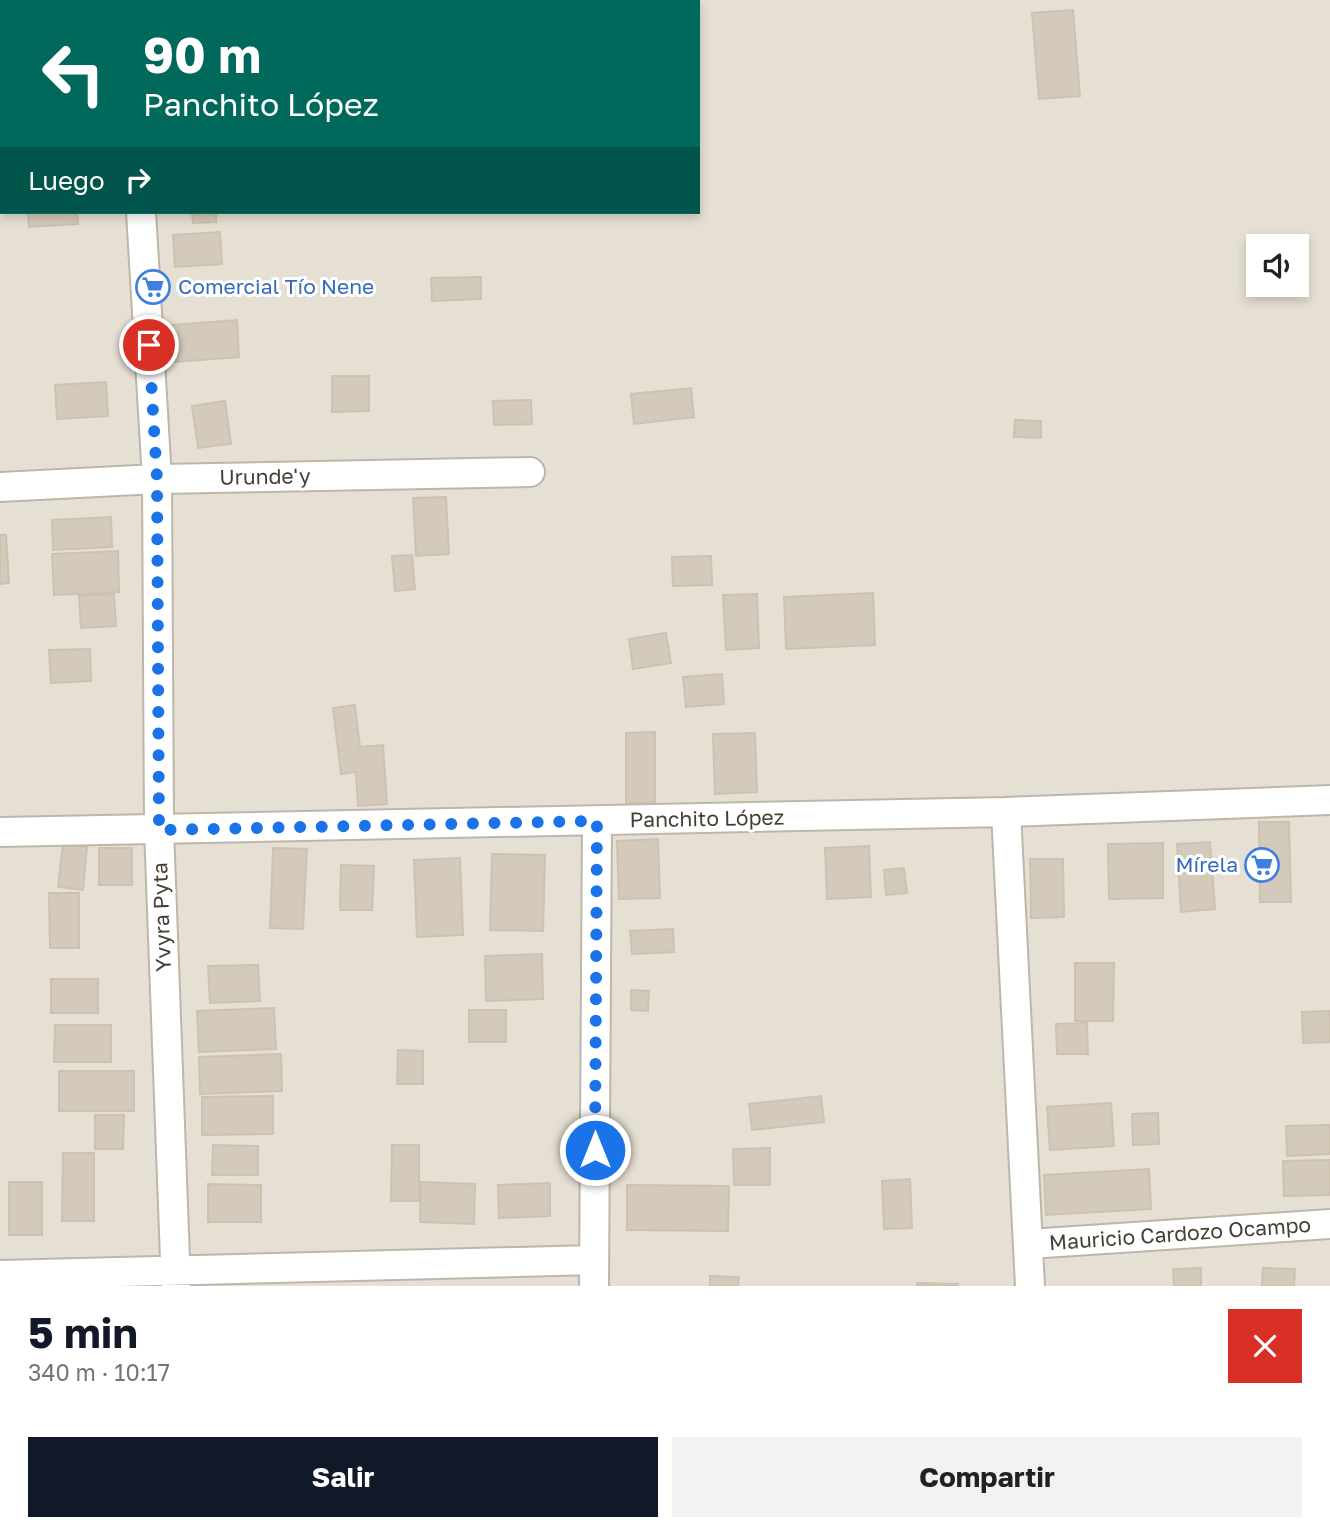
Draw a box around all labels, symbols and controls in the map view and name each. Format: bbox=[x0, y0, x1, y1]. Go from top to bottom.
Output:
text: 90 m bbox=[143, 25, 261, 84]
icon: left bbox=[28, 28, 119, 119]
text: Panchito López bbox=[143, 85, 379, 123]
icon: right bbox=[119, 161, 157, 199]
text: Luego bbox=[28, 165, 105, 196]
map controls bbox=[1246, 234, 1309, 297]
button: sound bbox=[1246, 234, 1309, 297]
supermarket icon: Comercial Tío Nene bbox=[134, 268, 172, 306]
place label: Comercial Tío Nene bbox=[178, 273, 374, 299]
pin bbox=[119, 315, 179, 375]
icon: arrive bbox=[130, 326, 168, 364]
street label: Urunde'y bbox=[219, 462, 311, 490]
street label: Panchito López bbox=[629, 804, 785, 832]
supermarket icon: Mírela bbox=[1243, 846, 1281, 884]
place label: Mírela bbox=[1176, 851, 1238, 877]
street label: Yvyra Pyta bbox=[146, 862, 176, 972]
position arrow bbox=[558, 1113, 632, 1187]
street label: Mauricio Cardozo Ocampo bbox=[1048, 1211, 1312, 1255]
text: 5 min bbox=[28, 1307, 138, 1357]
button: close bbox=[1228, 1309, 1302, 1383]
text: 340 m · 10:17 bbox=[28, 1358, 170, 1386]
button: Salir bbox=[28, 1437, 658, 1517]
button: Compartir bbox=[672, 1437, 1302, 1517]

